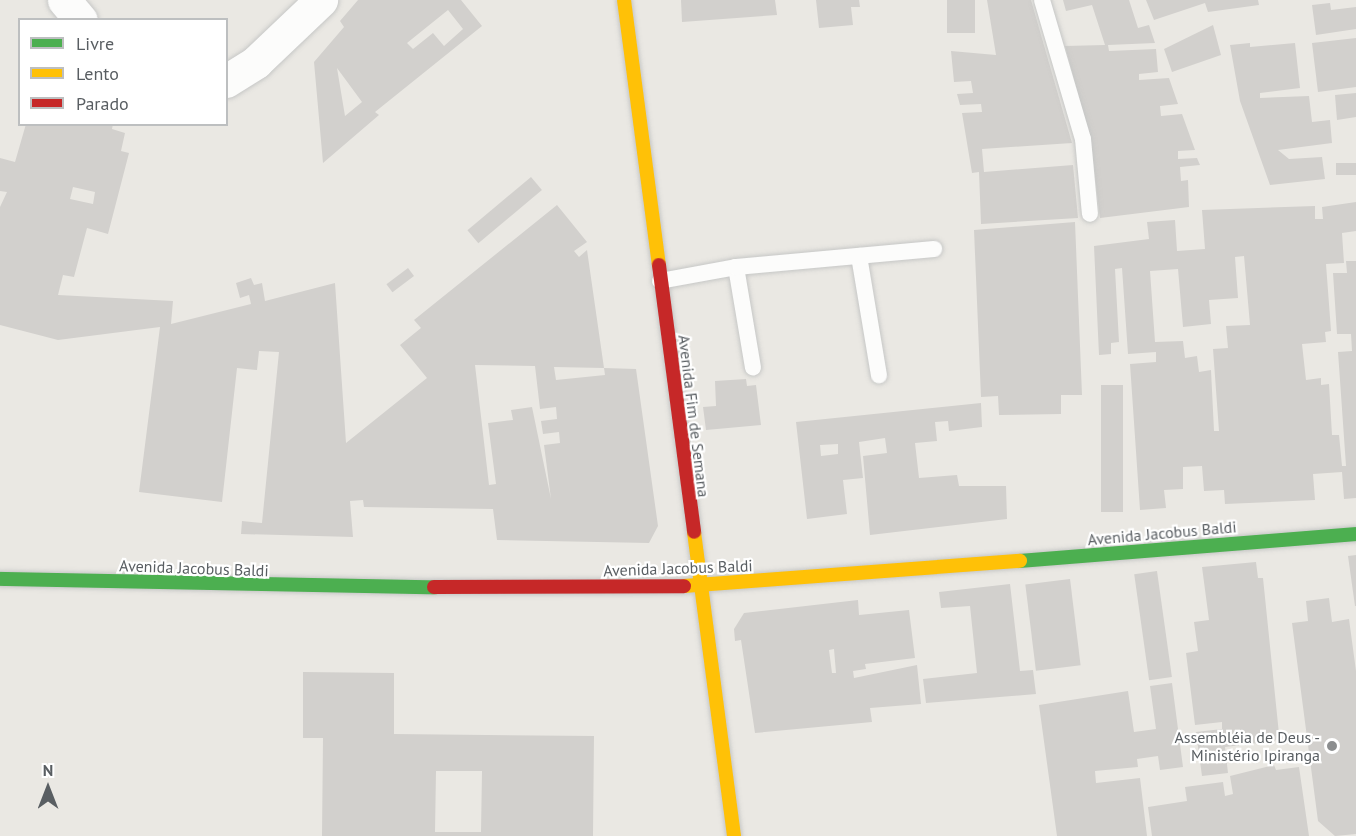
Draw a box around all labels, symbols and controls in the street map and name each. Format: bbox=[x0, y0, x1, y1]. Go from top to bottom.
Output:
legend bbox=[18, 18, 228, 126]
text: Livre bbox=[76, 32, 114, 55]
text: Lento bbox=[76, 62, 119, 85]
text: Parado bbox=[76, 92, 129, 115]
street label: Avenida Fim de Semana bbox=[675, 334, 713, 498]
street label: Avenida Jacobus Baldi bbox=[1087, 517, 1237, 549]
street label: Avenida Jacobus Baldi bbox=[119, 556, 269, 580]
street label: Avenida Jacobus Baldi bbox=[603, 556, 753, 580]
place label: Assembléia de Deus - Ministério Ipiranga bbox=[1173, 727, 1320, 765]
marker: Assembléia de Deus - Ministério Ipiranga bbox=[1325, 739, 1339, 753]
north arrow bbox=[18, 758, 78, 818]
text: N bbox=[43, 760, 53, 780]

